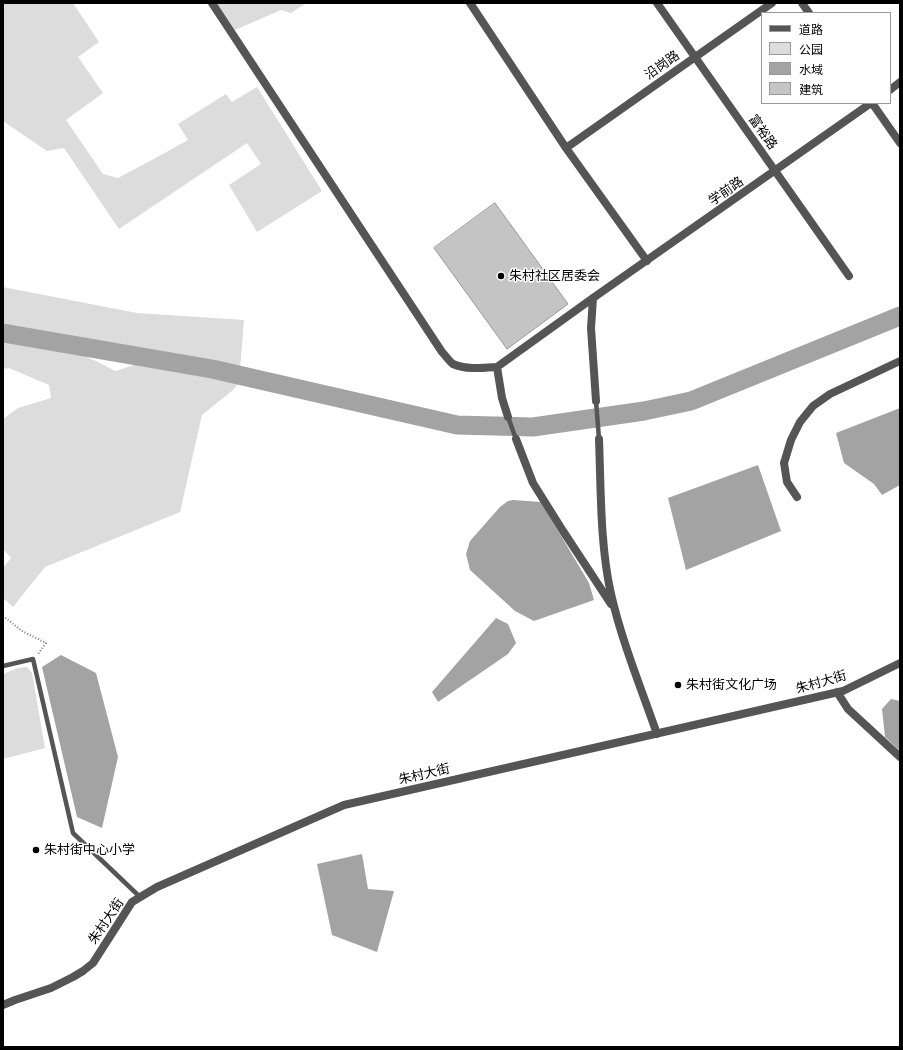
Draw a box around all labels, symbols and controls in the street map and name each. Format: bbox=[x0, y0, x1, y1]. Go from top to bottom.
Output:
legend bbox=[761, 12, 891, 104]
text: 道路 bbox=[799, 23, 823, 36]
text: 公园 bbox=[799, 43, 823, 56]
street label: 沿岗路 bbox=[642, 47, 682, 83]
text: 水域 bbox=[799, 63, 823, 76]
text: 建筑 bbox=[799, 83, 823, 96]
street label: 富裕路 bbox=[745, 112, 781, 152]
street label: 学前路 bbox=[706, 173, 746, 209]
place label: 朱村社区居委会 bbox=[509, 268, 600, 284]
marker: 朱村社区居委会 bbox=[496, 271, 506, 281]
street label: 朱村大街 bbox=[794, 667, 848, 697]
place label: 朱村街文化广场 bbox=[686, 677, 777, 693]
marker: 朱村街文化广场 bbox=[673, 680, 683, 690]
street label: 朱村大街 bbox=[397, 761, 451, 787]
place label: 朱村街中心小学 bbox=[44, 842, 135, 858]
marker: 朱村街中心小学 bbox=[31, 845, 41, 855]
street label: 朱村大街 bbox=[85, 895, 127, 947]

